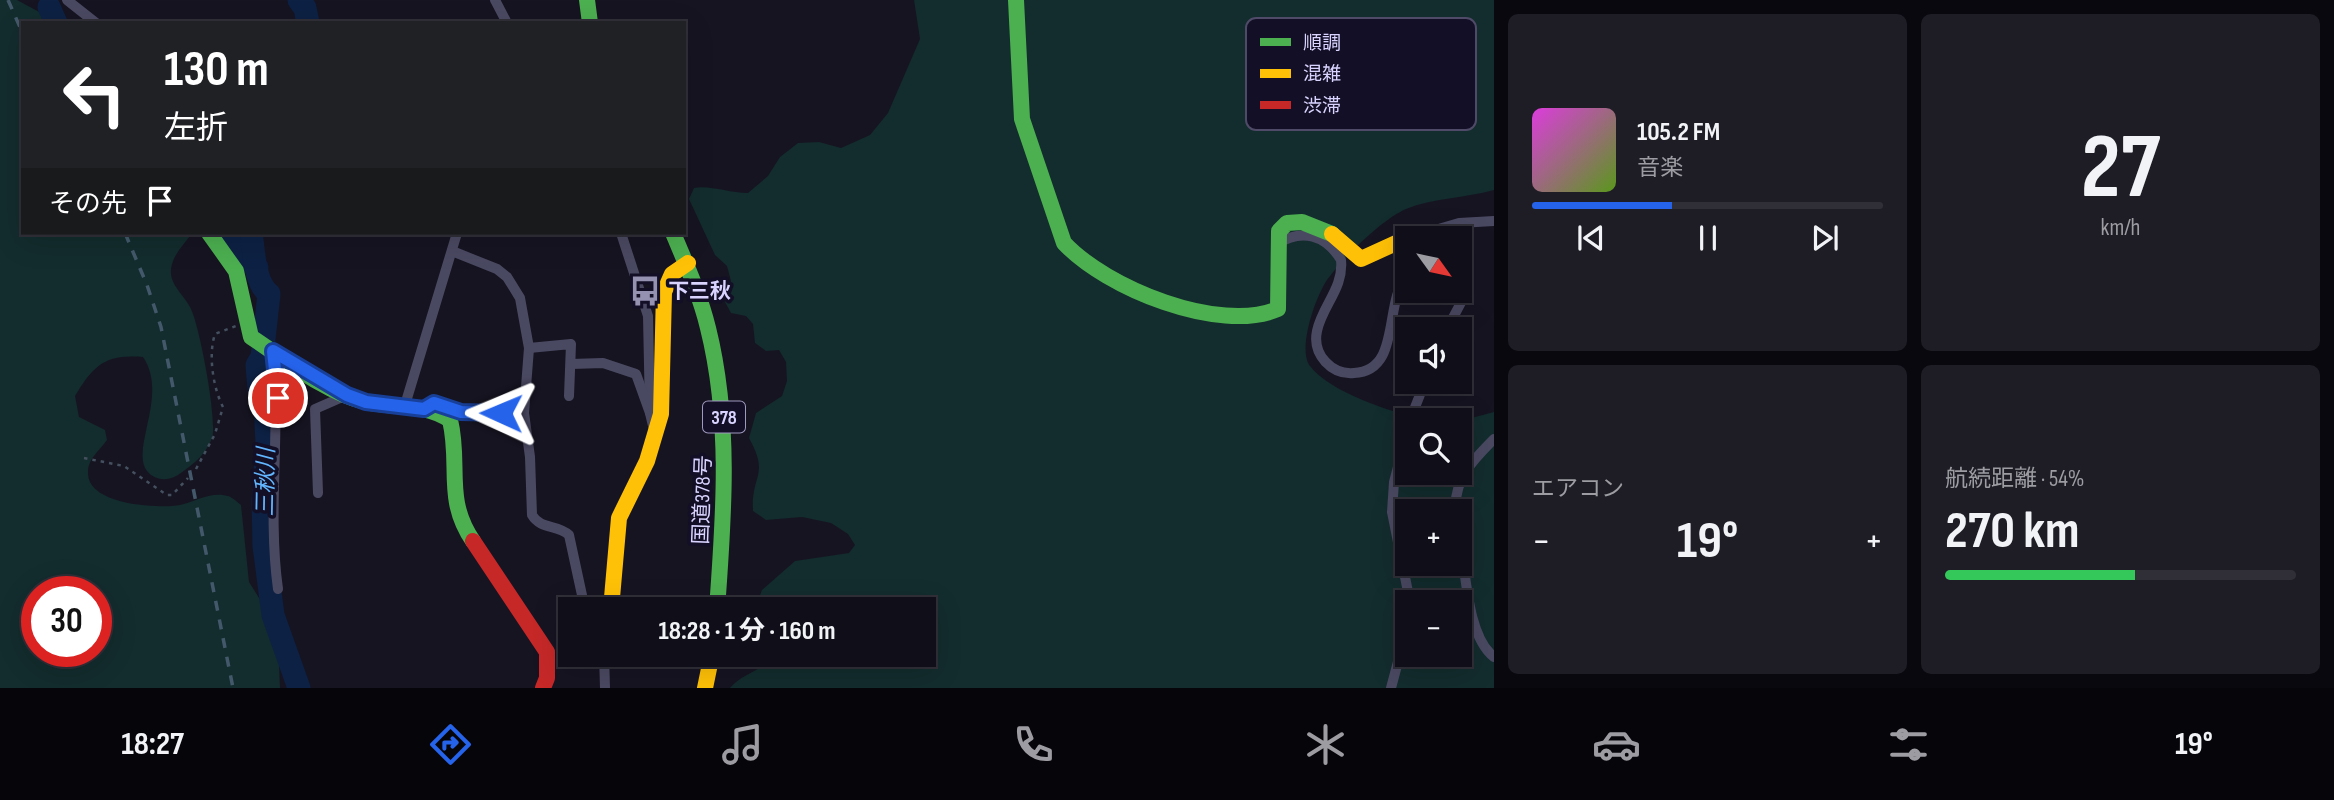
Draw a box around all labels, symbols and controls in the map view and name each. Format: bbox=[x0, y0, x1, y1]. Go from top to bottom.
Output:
legend bbox=[1246, 18, 1476, 130]
text: 順調 bbox=[1303, 32, 1341, 55]
text: 130 m bbox=[164, 41, 269, 100]
icon: left bbox=[49, 49, 140, 140]
text: 混雑 bbox=[1303, 63, 1341, 86]
text: 渋滞 bbox=[1303, 95, 1341, 118]
text: 左折 bbox=[164, 109, 228, 148]
text: 27 bbox=[2081, 114, 2160, 223]
text: 105.2 FM bbox=[1637, 117, 1720, 148]
text: 音楽 bbox=[1637, 154, 1683, 182]
icon: arrive bbox=[141, 182, 179, 220]
text: その先 bbox=[49, 189, 127, 220]
text: km/h bbox=[2101, 214, 2140, 242]
icon: previous bbox=[1572, 219, 1610, 257]
icon: pause bbox=[1689, 219, 1727, 257]
icon: next bbox=[1806, 219, 1844, 257]
north arrow bbox=[1395, 226, 1472, 303]
map controls bbox=[1395, 226, 1472, 667]
bus stop icon: 下三秋 bbox=[628, 274, 662, 308]
place label: 下三秋 bbox=[668, 279, 731, 304]
button: sound bbox=[1395, 317, 1472, 394]
pin bbox=[248, 368, 308, 428]
position arrow bbox=[464, 376, 538, 450]
icon: arrive bbox=[259, 379, 297, 417]
road number: 378 bbox=[703, 402, 745, 432]
button: search bbox=[1395, 408, 1472, 485]
water label: 三秋川 bbox=[251, 444, 281, 517]
street label: 国道378号 bbox=[688, 455, 717, 545]
text: 航続距離 · 54% bbox=[1945, 465, 2084, 493]
text: エアコン bbox=[1532, 475, 1624, 503]
button: + bbox=[1395, 499, 1472, 576]
text: 270 km bbox=[1945, 500, 2080, 563]
text: 19° bbox=[1677, 510, 1738, 573]
text: − bbox=[1532, 519, 1551, 564]
text: + bbox=[1864, 519, 1883, 564]
speed limit sign: 30 bbox=[21, 576, 112, 667]
button: − bbox=[1395, 590, 1472, 667]
text: 18:28 · 1 分 · 160 m bbox=[659, 616, 835, 647]
icon: directions bbox=[426, 720, 475, 769]
icon: music bbox=[718, 720, 767, 769]
icon: phone bbox=[1009, 720, 1058, 769]
icon: climate bbox=[1301, 720, 1350, 769]
icon: car bbox=[1592, 720, 1641, 769]
icon: filters bbox=[1884, 720, 1933, 769]
text: 18:27 bbox=[121, 725, 184, 764]
text: 19° bbox=[2175, 725, 2213, 764]

